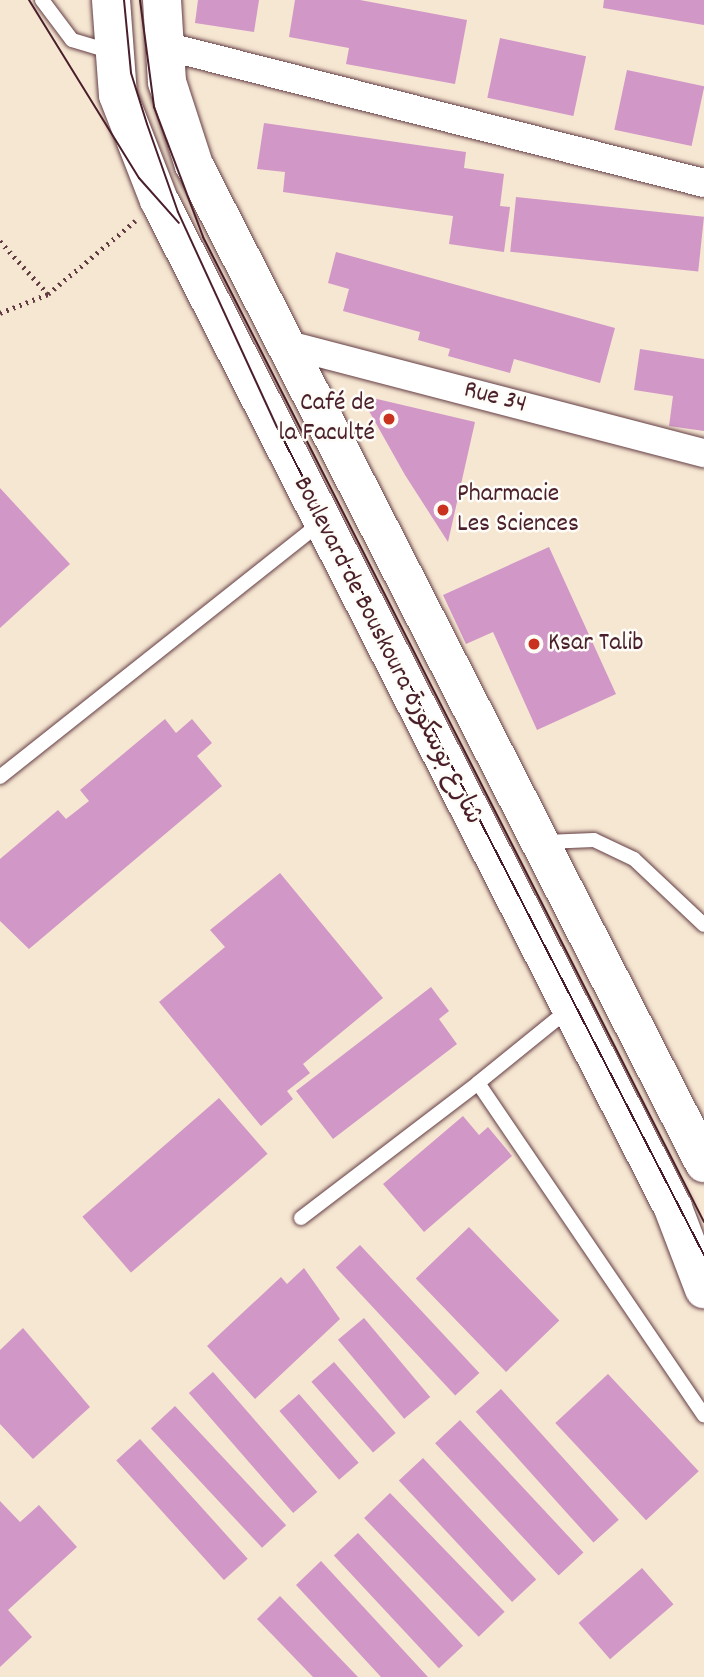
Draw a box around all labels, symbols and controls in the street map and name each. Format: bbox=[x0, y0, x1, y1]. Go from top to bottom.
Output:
street label: Rue 34 bbox=[460, 375, 530, 421]
place label: Café de la Faculté bbox=[278, 388, 375, 450]
marker: Café de la Faculté bbox=[381, 411, 397, 427]
street label: Boulevard de Bouskoura شارع بوسكورة bbox=[285, 472, 489, 830]
place label: Pharmacie Les Sciences bbox=[457, 479, 579, 540]
marker: Pharmacie Les Sciences bbox=[435, 502, 451, 518]
place label: Ksar Talib bbox=[548, 628, 644, 660]
marker: Ksar Talib bbox=[526, 636, 542, 652]

